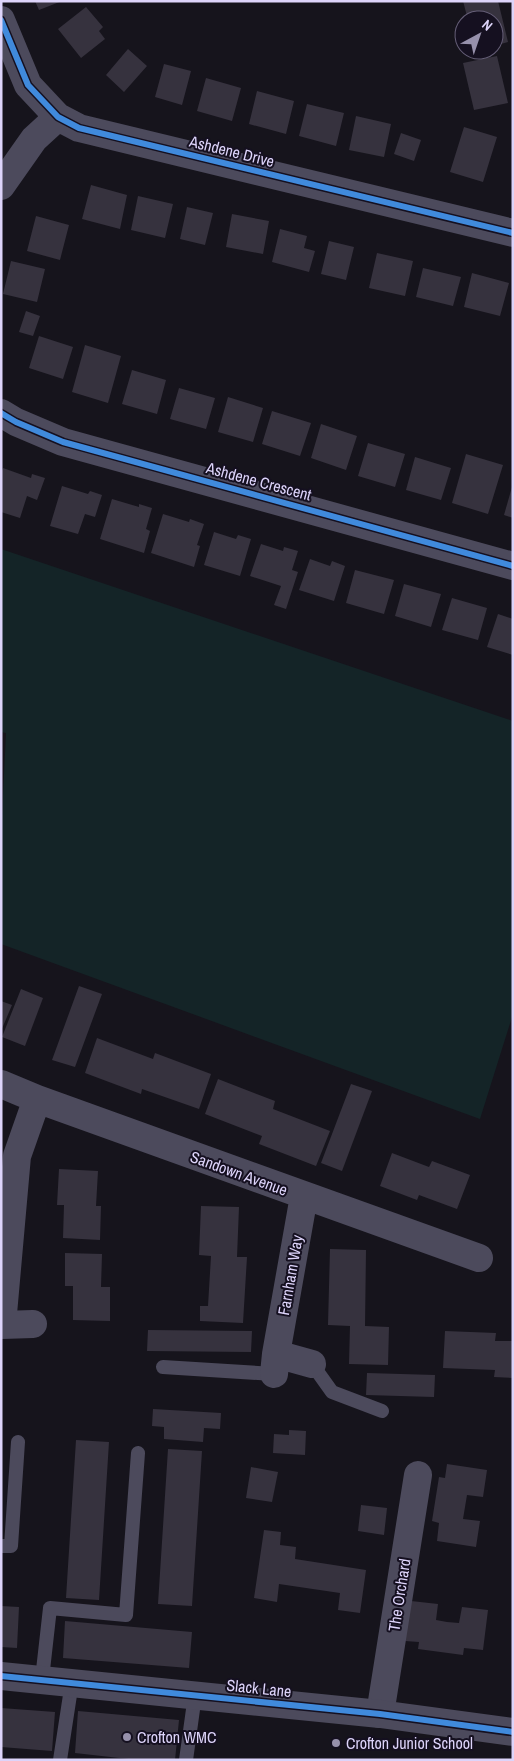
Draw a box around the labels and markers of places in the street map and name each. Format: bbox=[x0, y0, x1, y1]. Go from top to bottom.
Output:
place label: Crofton WMC bbox=[137, 1726, 216, 1748]
marker: Crofton WMC bbox=[121, 1731, 133, 1743]
place label: Crofton Junior School bbox=[346, 1732, 473, 1754]
marker: Crofton Junior School bbox=[330, 1737, 342, 1749]

